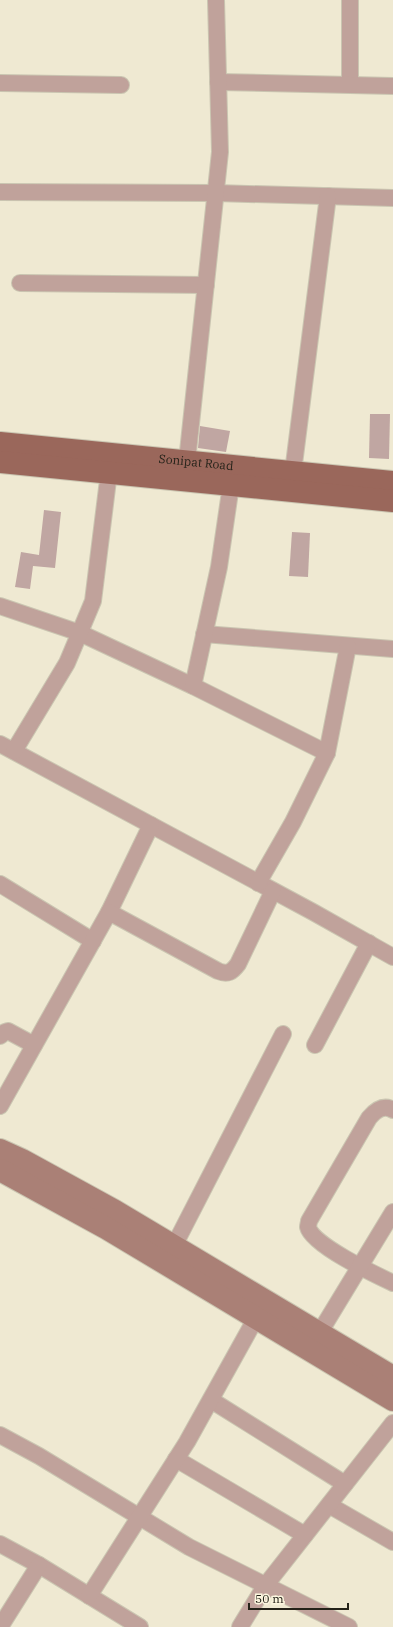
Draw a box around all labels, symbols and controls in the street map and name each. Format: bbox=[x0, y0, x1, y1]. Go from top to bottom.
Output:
street label: Sonipat Road bbox=[158, 451, 234, 473]
scale bar bbox=[249, 1585, 348, 1611]
text: 50 m bbox=[255, 1591, 284, 1606]

